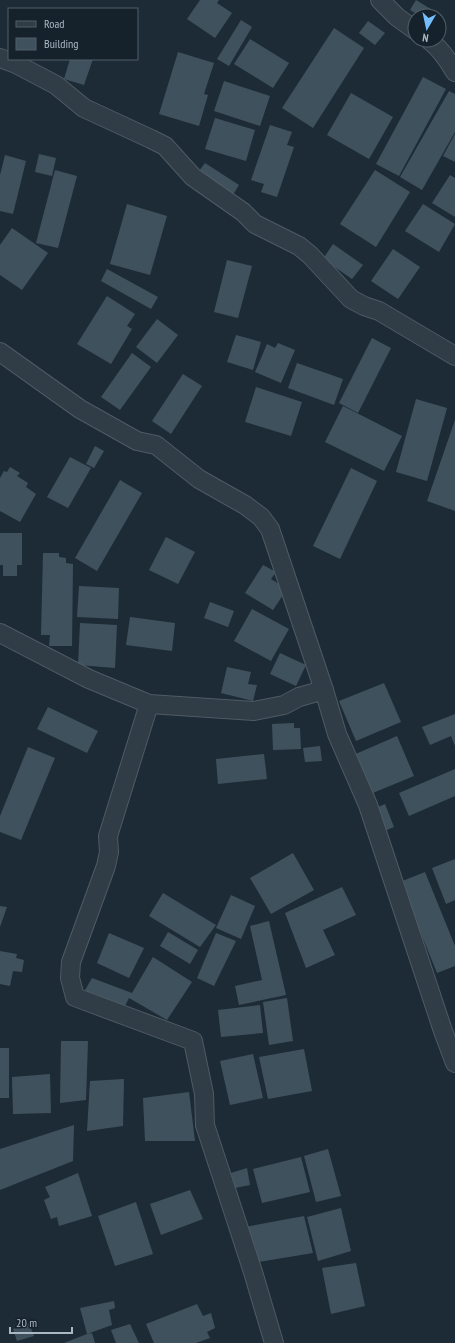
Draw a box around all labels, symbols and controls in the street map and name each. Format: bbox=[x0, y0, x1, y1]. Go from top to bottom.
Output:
legend bbox=[8, 8, 138, 60]
north arrow bbox=[407, 8, 447, 48]
text: Road bbox=[44, 16, 64, 31]
text: N bbox=[421, 30, 429, 45]
text: Building bbox=[44, 36, 79, 51]
scale bar bbox=[10, 1309, 72, 1335]
text: 20 m bbox=[16, 1315, 37, 1330]

